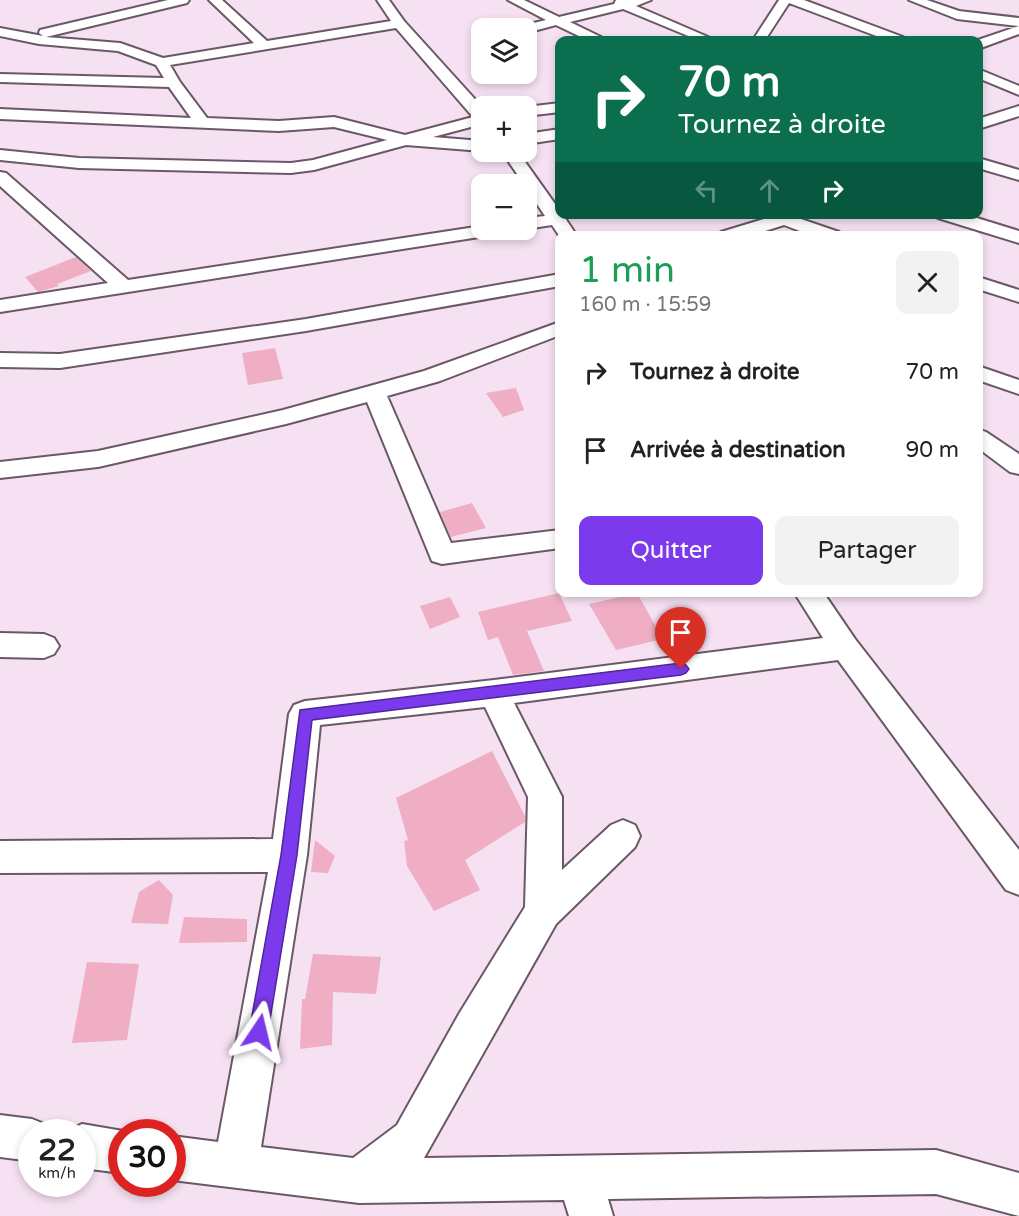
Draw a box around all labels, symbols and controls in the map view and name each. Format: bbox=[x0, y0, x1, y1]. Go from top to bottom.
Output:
map controls bbox=[471, 18, 537, 240]
button: layers bbox=[471, 18, 537, 84]
text: 70 m bbox=[678, 57, 780, 108]
icon: right bbox=[579, 60, 657, 138]
button: + bbox=[471, 96, 537, 162]
text: Tournez à droite bbox=[678, 108, 886, 141]
button: − bbox=[471, 174, 537, 240]
icon: left bbox=[690, 174, 723, 207]
icon: ahead bbox=[753, 174, 786, 207]
icon: right bbox=[816, 174, 849, 207]
text: 1 min bbox=[579, 249, 675, 292]
button: close bbox=[896, 251, 959, 314]
text: 160 m · 15:59 bbox=[579, 293, 711, 317]
icon: right bbox=[579, 356, 612, 389]
text: Tournez à droite bbox=[630, 359, 799, 385]
text: 70 m bbox=[905, 359, 959, 385]
icon: arrive bbox=[579, 434, 612, 467]
text: Arrivée à destination bbox=[630, 437, 846, 463]
text: 90 m bbox=[905, 437, 959, 463]
button: Quitter bbox=[579, 516, 763, 585]
button: Partager bbox=[775, 516, 959, 585]
pin bbox=[655, 607, 706, 669]
icon: arrive bbox=[664, 616, 697, 649]
position arrow bbox=[227, 1000, 291, 1064]
speed limit sign: 30 bbox=[108, 1119, 186, 1197]
text: 22 bbox=[38, 1132, 76, 1169]
text: km/h bbox=[38, 1164, 76, 1182]

